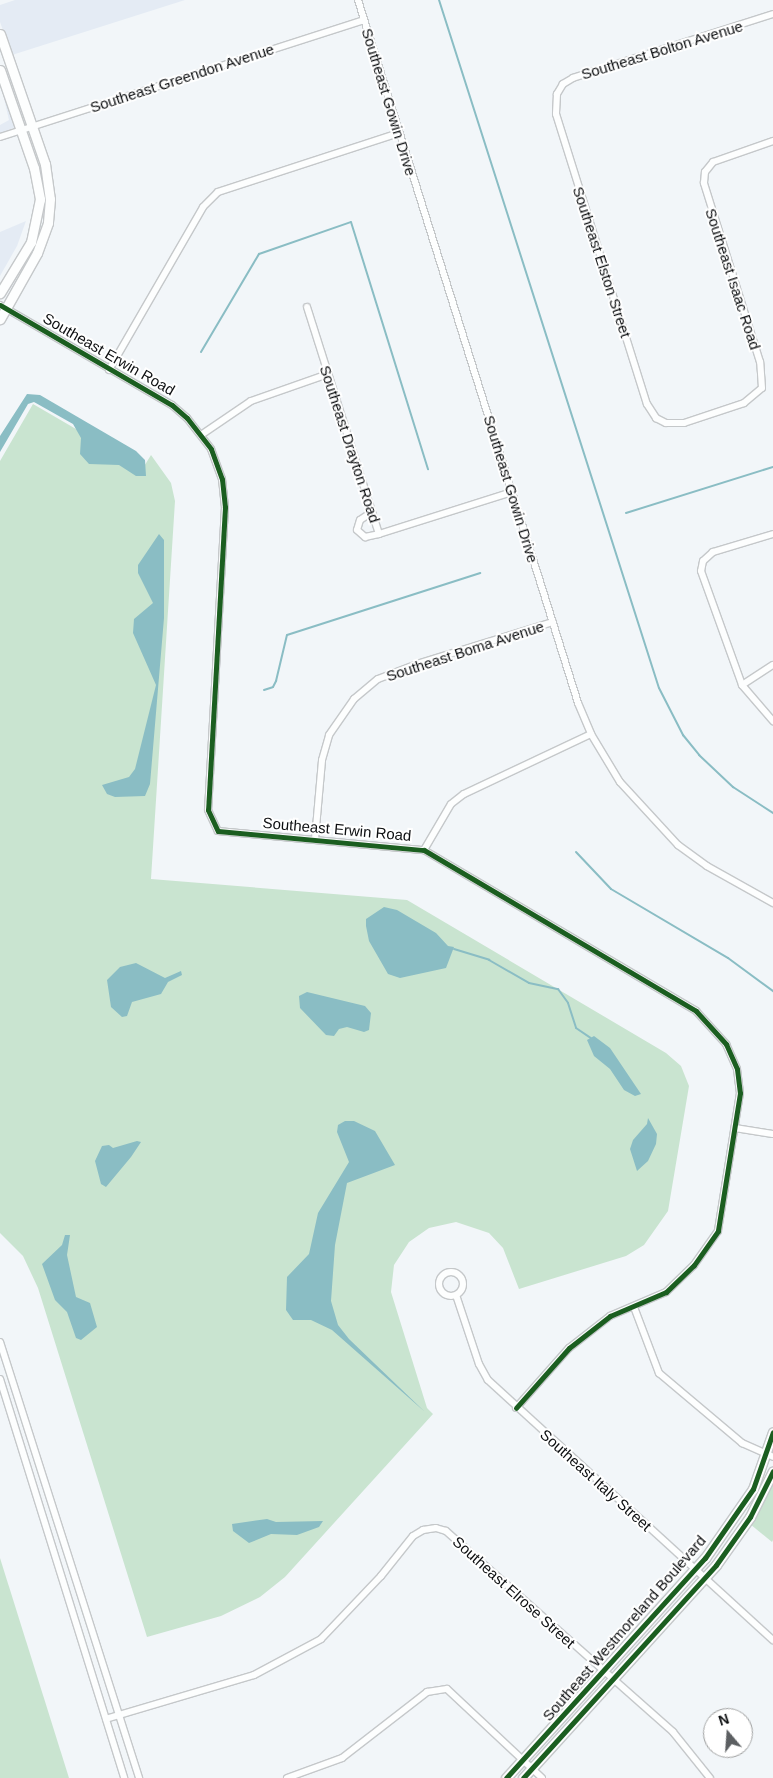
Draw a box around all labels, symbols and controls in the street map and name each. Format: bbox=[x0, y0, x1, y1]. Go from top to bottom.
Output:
street label: Southeast Bolton Avenue bbox=[579, 17, 745, 83]
street label: Southeast Gowin Drive bbox=[358, 26, 420, 178]
street label: Southeast Greendon Avenue bbox=[87, 40, 277, 116]
street label: Southeast Elston Street bbox=[569, 184, 635, 340]
street label: Southeast Isaac Road bbox=[702, 206, 764, 352]
street label: Southeast Erwin Road bbox=[40, 309, 178, 399]
street label: Southeast Drayton Road bbox=[316, 363, 384, 525]
street label: Southeast Gowin Drive bbox=[480, 413, 542, 565]
street label: Southeast Boma Avenue bbox=[383, 617, 547, 685]
street label: Southeast Erwin Road bbox=[262, 814, 412, 844]
street label: Southeast Italy Street bbox=[537, 1425, 655, 1535]
street label: Southeast Elrose Street bbox=[449, 1532, 579, 1652]
street label: Southeast Westmoreland Boulevard bbox=[539, 1532, 709, 1724]
north arrow bbox=[703, 1708, 753, 1758]
text: N bbox=[716, 1711, 731, 1729]

